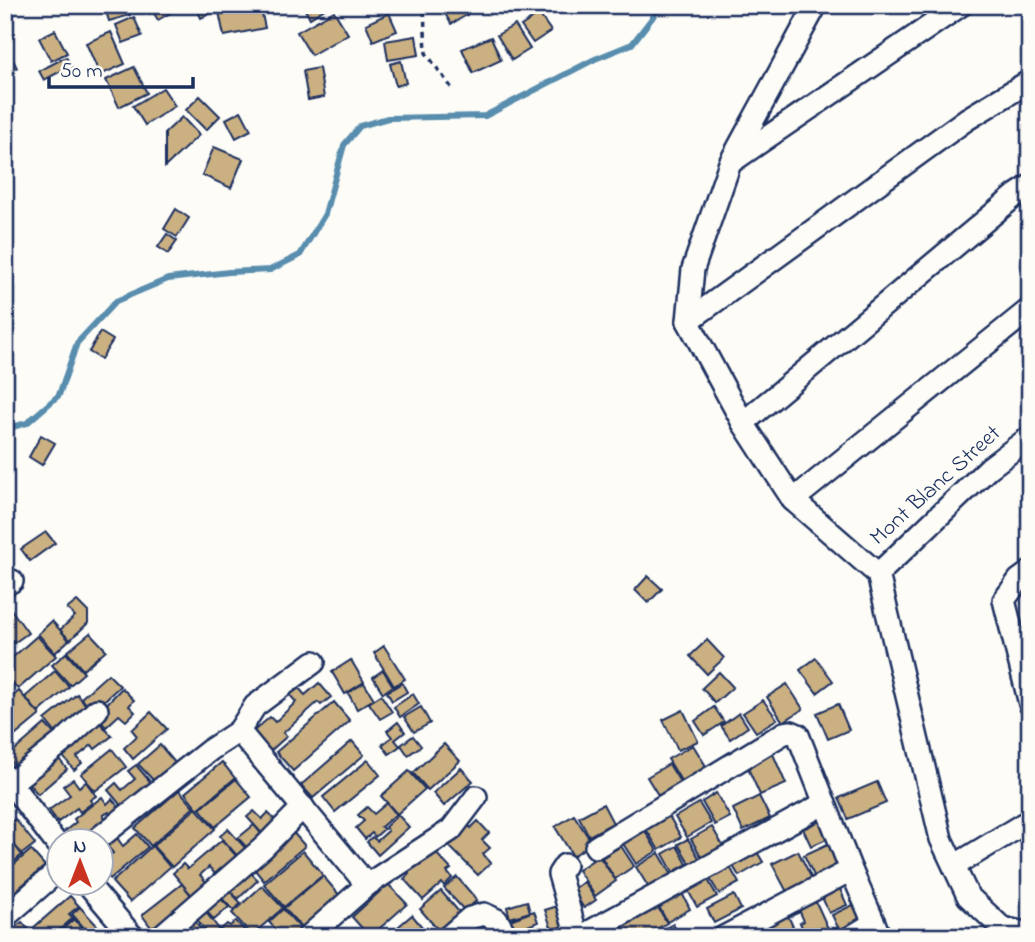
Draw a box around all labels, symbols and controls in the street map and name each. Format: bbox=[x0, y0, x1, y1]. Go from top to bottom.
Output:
scale bar bbox=[49, 46, 192, 90]
text: 50 m bbox=[60, 57, 103, 87]
street label: Mont Blanc Street bbox=[863, 418, 1009, 554]
north arrow bbox=[46, 827, 116, 897]
text: N bbox=[74, 834, 87, 861]

